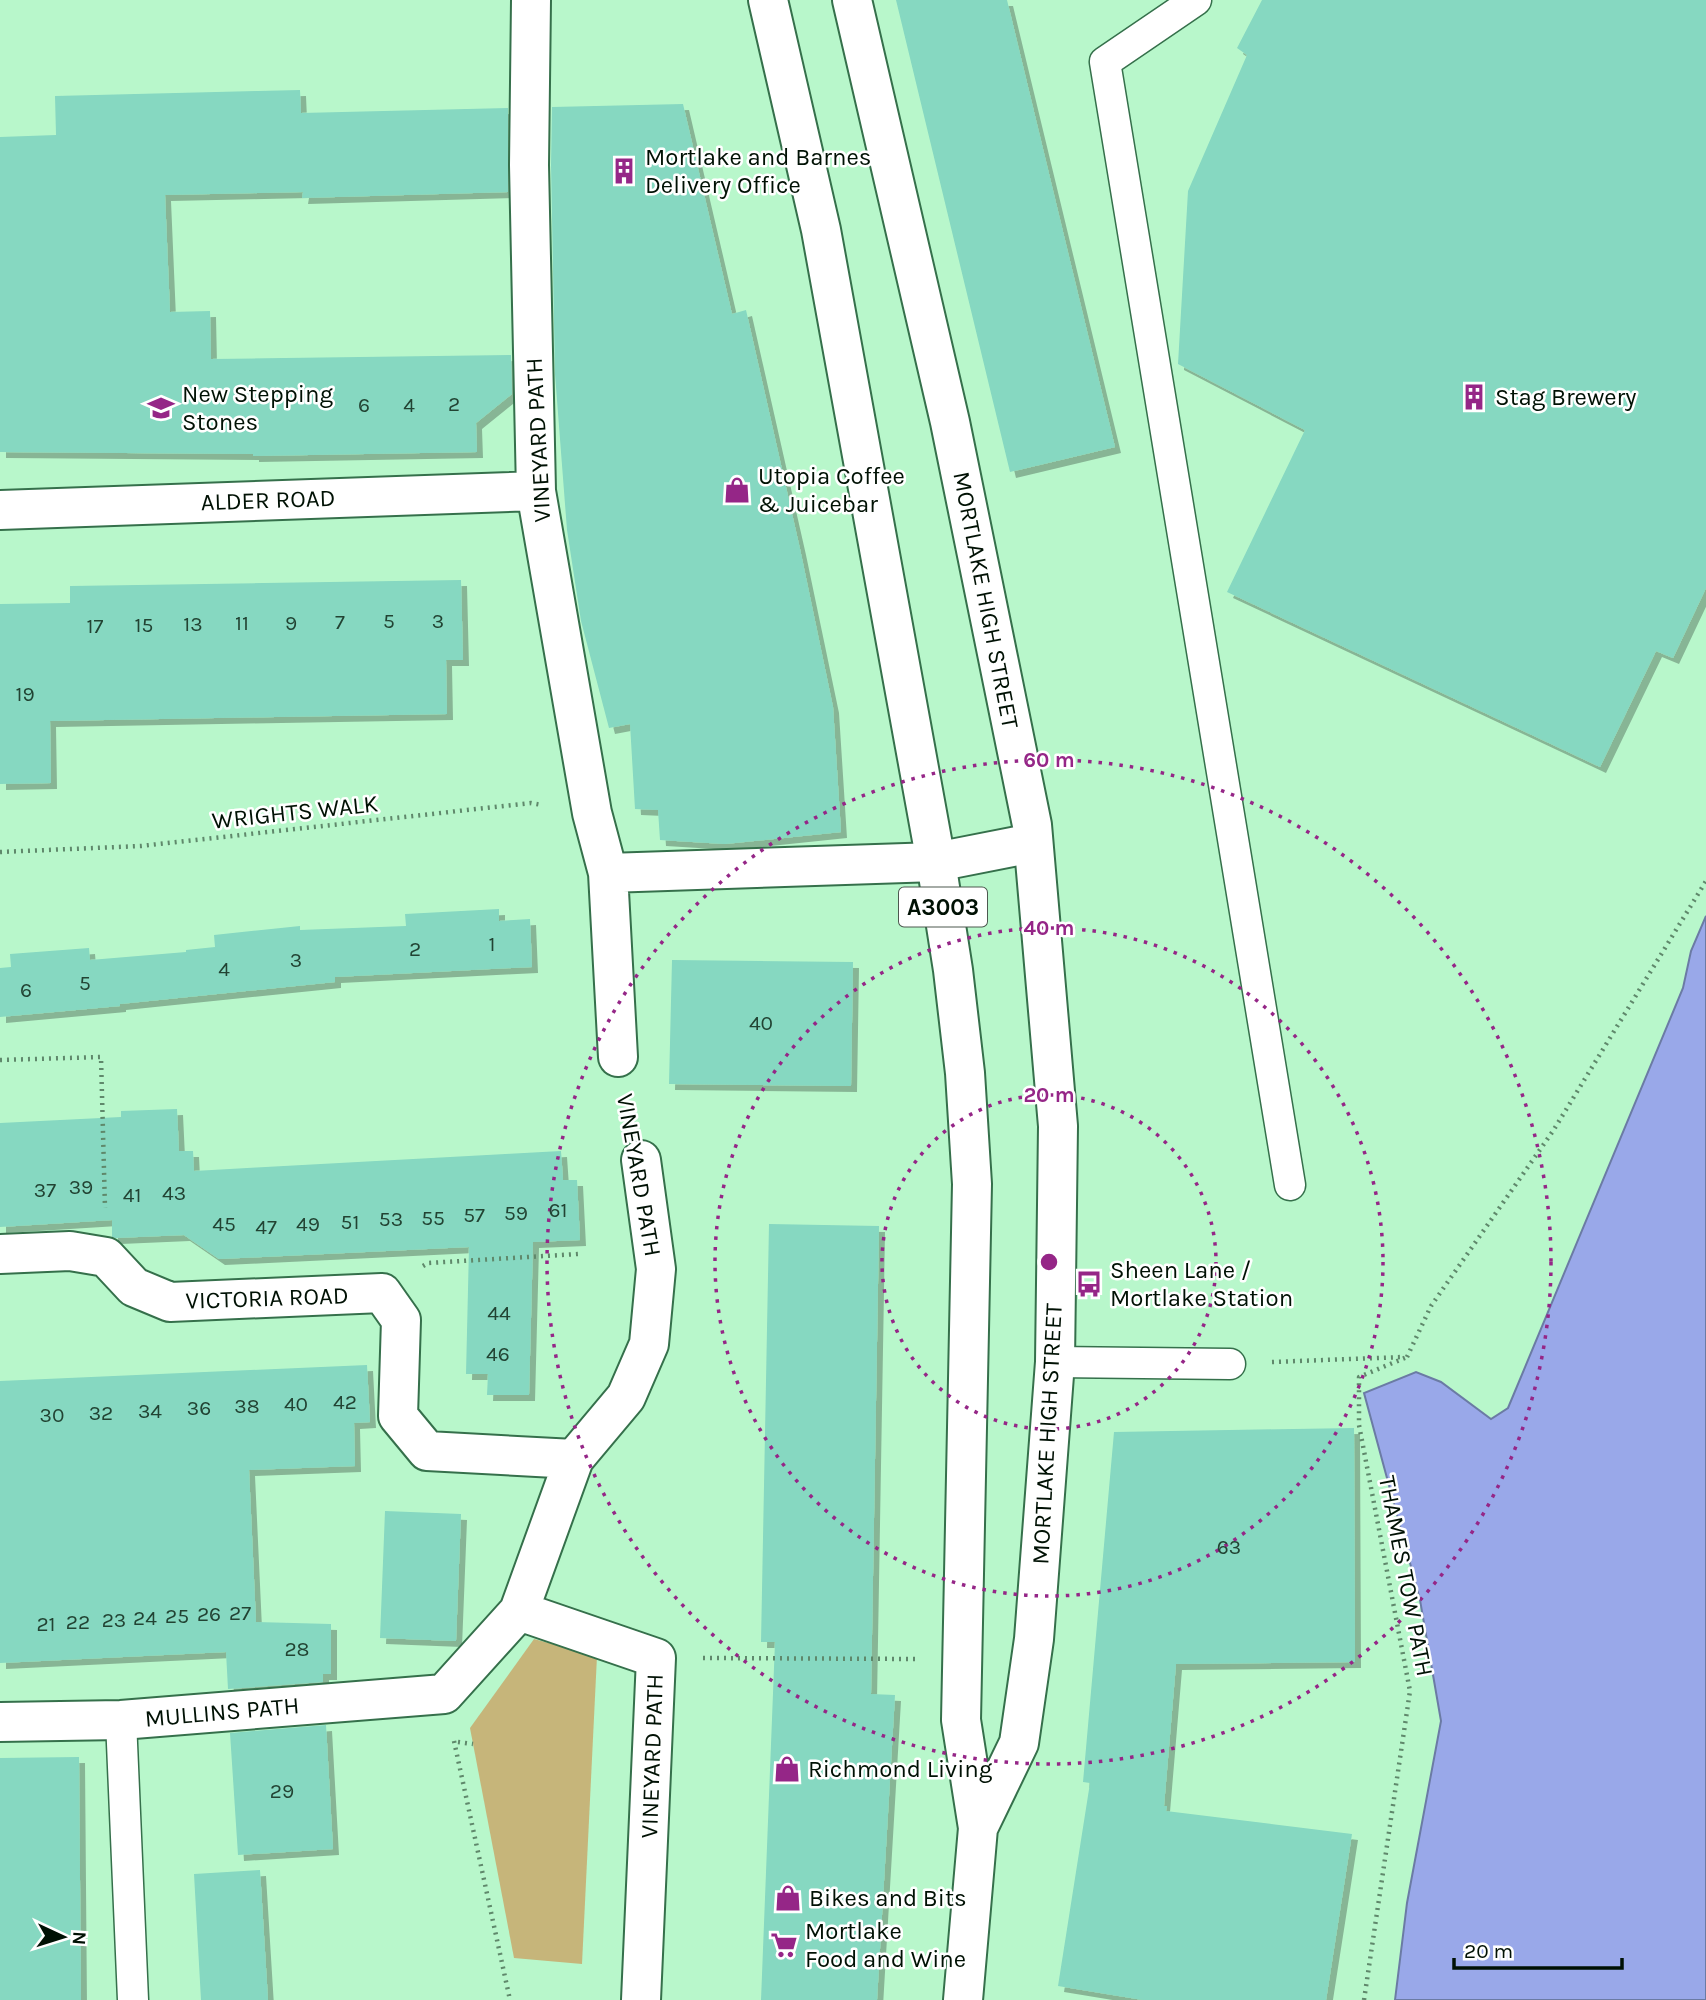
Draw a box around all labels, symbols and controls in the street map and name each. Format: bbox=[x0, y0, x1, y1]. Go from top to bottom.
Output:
place label: Mortlake and Barnes Delivery Office bbox=[645, 143, 871, 199]
building icon: Mortlake and Barnes Delivery Office bbox=[609, 156, 639, 186]
street label: VINEYARD PATH bbox=[520, 357, 556, 523]
place label: New Stepping Stones bbox=[182, 380, 333, 436]
building icon: Stag Brewery bbox=[1459, 382, 1489, 412]
place label: Stag Brewery bbox=[1495, 383, 1636, 411]
house number: 2 bbox=[448, 392, 460, 416]
school or university icon: New Stepping Stones bbox=[146, 393, 176, 423]
house number: 6 bbox=[358, 393, 370, 417]
house number: 4 bbox=[403, 393, 415, 417]
place label: Utopia Coffee & Juicebar bbox=[758, 462, 905, 518]
street label: MORTLAKE HIGH STREET bbox=[947, 469, 1025, 731]
shop icon: Utopia Coffee & Juicebar bbox=[722, 475, 752, 505]
street label: ALDER ROAD bbox=[200, 484, 336, 516]
house number: 5 bbox=[383, 609, 395, 633]
house number: 3 bbox=[432, 609, 444, 633]
house number: 7 bbox=[335, 610, 345, 634]
house number: 11 bbox=[235, 611, 249, 635]
house number: 9 bbox=[285, 611, 297, 635]
house number: 13 bbox=[183, 612, 203, 636]
house number: 15 bbox=[135, 613, 153, 637]
house number: 17 bbox=[87, 614, 104, 638]
house number: 19 bbox=[15, 682, 35, 706]
text: 60 m bbox=[1023, 748, 1075, 772]
street label: WRIGHTS WALK bbox=[211, 789, 380, 835]
road number: A3003 bbox=[899, 888, 987, 926]
text: 40 m bbox=[1023, 916, 1075, 940]
house number: 1 bbox=[489, 932, 495, 956]
house number: 2 bbox=[409, 937, 421, 961]
house number: 3 bbox=[290, 948, 302, 972]
house number: 4 bbox=[218, 957, 230, 981]
house number: 5 bbox=[79, 971, 91, 995]
house number: 6 bbox=[20, 978, 32, 1002]
house number: 40 bbox=[749, 1011, 773, 1035]
text: 20 m bbox=[1023, 1083, 1075, 1107]
street label: VINEYARD PATH bbox=[611, 1091, 667, 1259]
house number: 39 bbox=[69, 1175, 93, 1199]
house number: 37 bbox=[34, 1178, 56, 1202]
house number: 43 bbox=[162, 1181, 186, 1205]
house number: 41 bbox=[123, 1183, 141, 1207]
house number: 61 bbox=[549, 1198, 567, 1222]
house number: 59 bbox=[504, 1201, 528, 1225]
house number: 57 bbox=[463, 1203, 485, 1227]
house number: 55 bbox=[421, 1206, 445, 1230]
house number: 53 bbox=[379, 1207, 403, 1231]
house number: 51 bbox=[341, 1210, 359, 1234]
house number: 45 bbox=[212, 1212, 236, 1236]
house number: 49 bbox=[296, 1212, 320, 1236]
house number: 47 bbox=[255, 1215, 277, 1239]
centre of rings bbox=[1037, 1250, 1061, 1274]
place label: Sheen Lane / Mortlake Station bbox=[1110, 1256, 1293, 1312]
bus stop icon: Sheen Lane / Mortlake Station bbox=[1074, 1269, 1104, 1299]
street label: VICTORIA ROAD bbox=[185, 1281, 349, 1315]
house number: 44 bbox=[487, 1301, 511, 1325]
street label: MORTLAKE HIGH STREET bbox=[1026, 1303, 1068, 1565]
house number: 46 bbox=[486, 1342, 510, 1366]
house number: 42 bbox=[333, 1390, 357, 1414]
house number: 40 bbox=[284, 1392, 308, 1416]
house number: 38 bbox=[234, 1394, 260, 1418]
house number: 36 bbox=[187, 1396, 211, 1420]
house number: 34 bbox=[138, 1399, 162, 1423]
house number: 32 bbox=[89, 1401, 113, 1425]
house number: 30 bbox=[40, 1403, 64, 1427]
street label: THAMES TOW PATH bbox=[1373, 1473, 1439, 1679]
house number: 63 bbox=[1217, 1535, 1241, 1559]
house number: 27 bbox=[229, 1601, 251, 1625]
house number: 26 bbox=[197, 1602, 221, 1626]
house number: 25 bbox=[165, 1604, 189, 1628]
house number: 24 bbox=[133, 1606, 157, 1630]
house number: 23 bbox=[102, 1608, 126, 1632]
house number: 22 bbox=[66, 1610, 90, 1634]
house number: 21 bbox=[36, 1612, 56, 1636]
house number: 28 bbox=[284, 1637, 310, 1661]
street label: VINEYARD PATH bbox=[635, 1673, 669, 1839]
street label: MULLINS PATH bbox=[144, 1691, 300, 1733]
shop icon: Richmond Living bbox=[772, 1754, 802, 1784]
place label: Richmond Living bbox=[808, 1755, 993, 1783]
house number: 29 bbox=[270, 1779, 294, 1803]
shop icon: Bikes and Bits bbox=[773, 1883, 803, 1913]
place label: Bikes and Bits bbox=[809, 1884, 967, 1912]
north arrow bbox=[28, 1902, 98, 1972]
place label: Mortlake Food and Wine bbox=[805, 1917, 966, 1973]
scale bar bbox=[1454, 1926, 1622, 1970]
supermarket icon: Mortlake Food and Wine bbox=[769, 1930, 799, 1960]
text: N bbox=[68, 1931, 90, 1946]
text: 20 m bbox=[1464, 1939, 1513, 1963]

